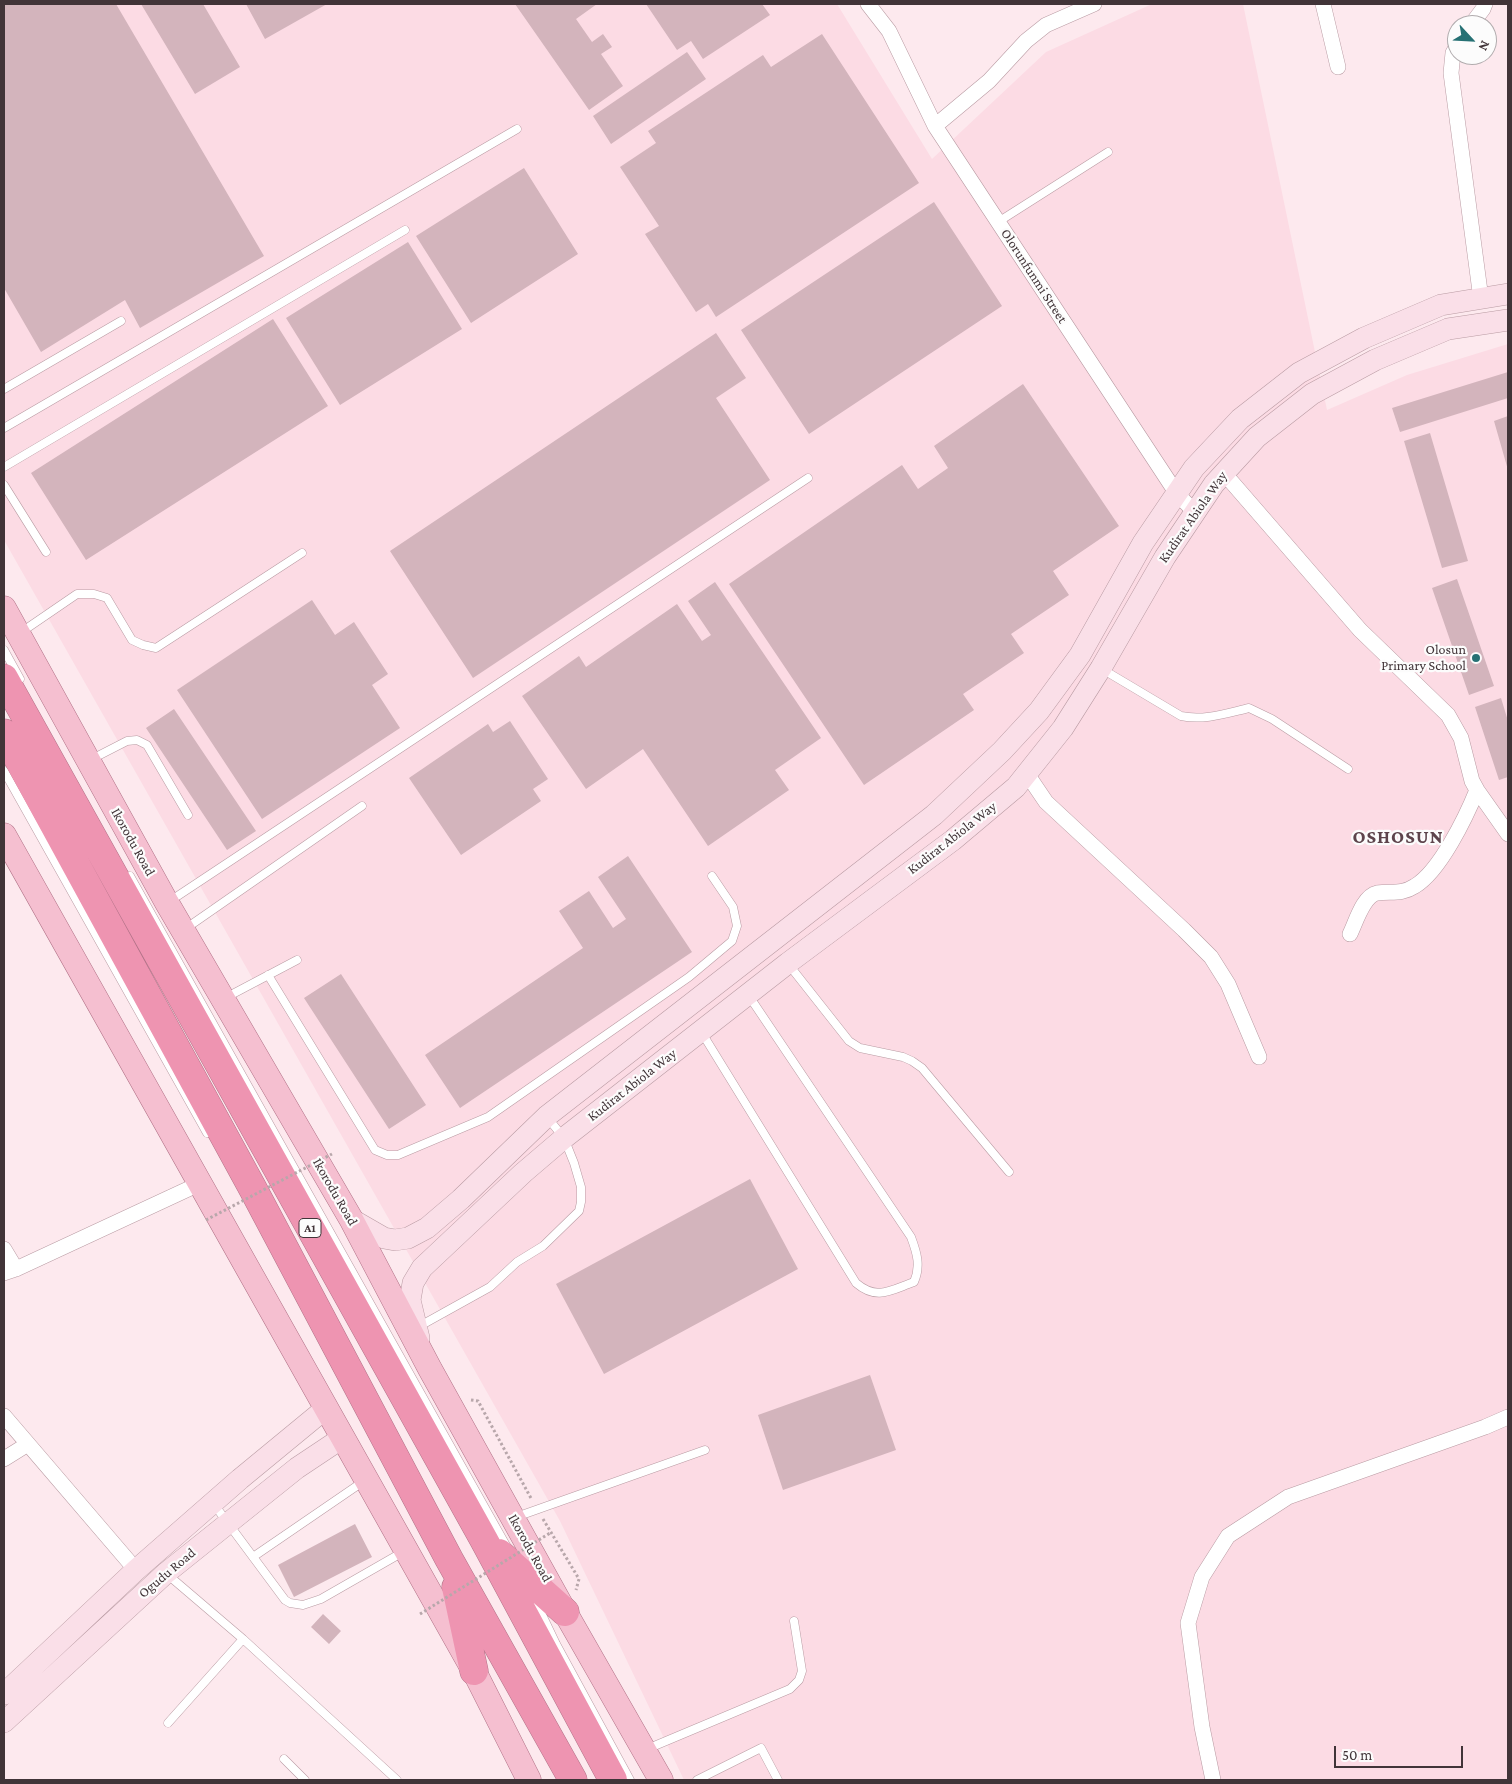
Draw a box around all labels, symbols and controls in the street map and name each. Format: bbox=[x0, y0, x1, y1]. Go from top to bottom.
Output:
north arrow bbox=[1447, 15, 1497, 65]
text: N bbox=[1475, 38, 1494, 54]
street label: Olorunfunmi Street bbox=[997, 226, 1071, 326]
street label: Kudirat Abiola Way bbox=[1155, 468, 1231, 566]
place label: Olosun Primary School bbox=[1381, 642, 1466, 674]
marker: Olosun Primary School bbox=[1470, 652, 1482, 664]
street label: Kudirat Abiola Way bbox=[904, 798, 1000, 878]
street label: Ikorodu Road bbox=[107, 805, 159, 879]
district label: OSHOSUN bbox=[1352, 826, 1444, 848]
street label: Kudirat Abiola Way bbox=[584, 1045, 680, 1125]
street label: Ikorodu Road bbox=[309, 1155, 361, 1229]
road number: A1 bbox=[299, 1218, 321, 1238]
street label: Ikorodu Road bbox=[504, 1511, 556, 1585]
street label: Ogudu Road bbox=[135, 1544, 199, 1602]
scale bar bbox=[1337, 1736, 1466, 1768]
text: 50 m bbox=[1342, 1747, 1372, 1763]

